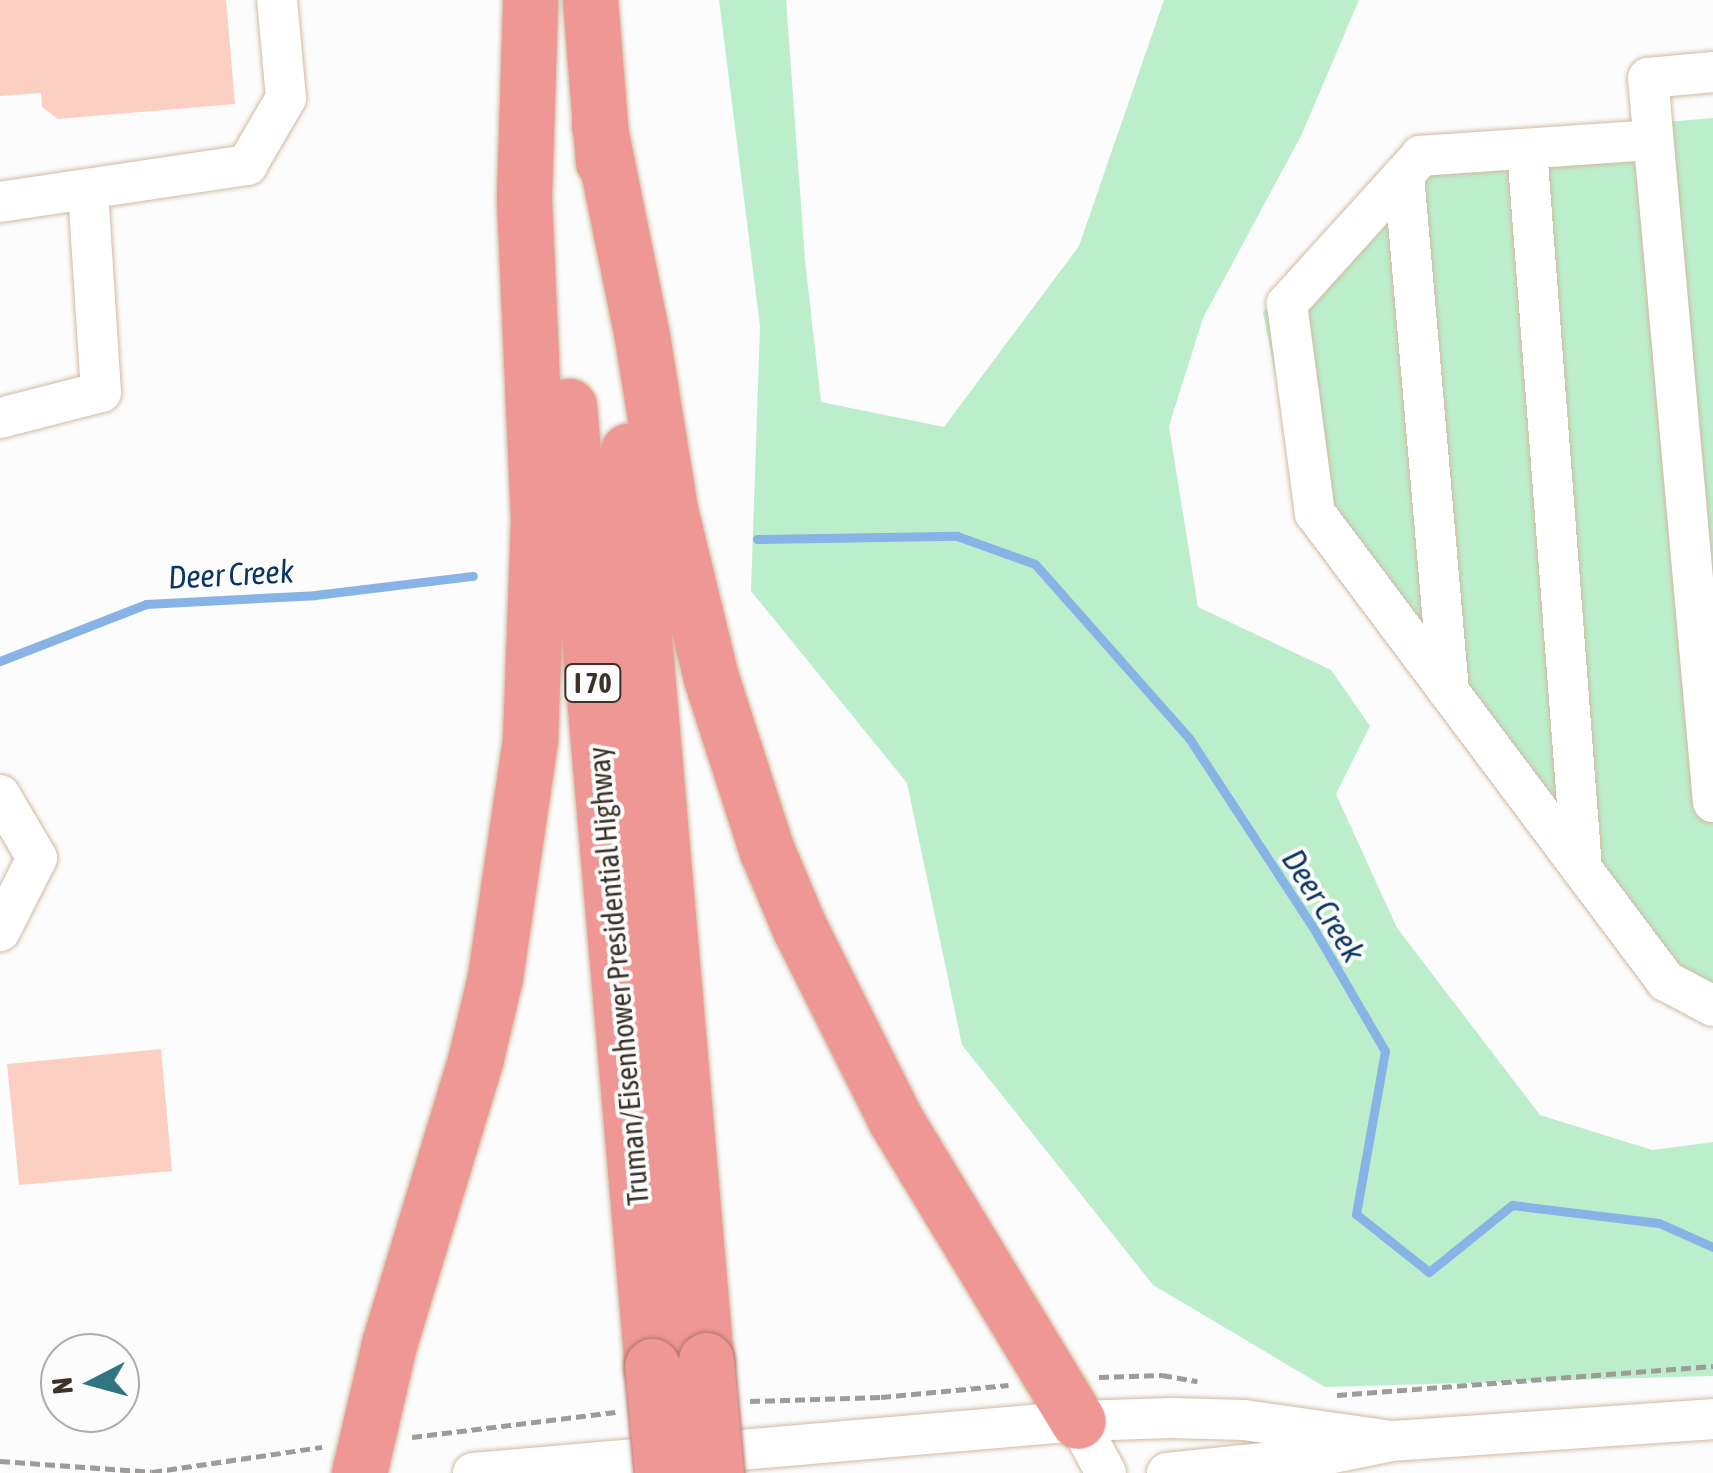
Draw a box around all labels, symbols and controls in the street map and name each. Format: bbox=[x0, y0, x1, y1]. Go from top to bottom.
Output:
water label: Deer Creek bbox=[167, 553, 295, 597]
road number: I 70 bbox=[563, 660, 623, 706]
street label: Truman/Eisenhower Presidential Highway bbox=[580, 745, 656, 1207]
water label: Deer Creek bbox=[1273, 843, 1373, 969]
north arrow bbox=[40, 1333, 140, 1433]
text: N bbox=[45, 1376, 79, 1396]

